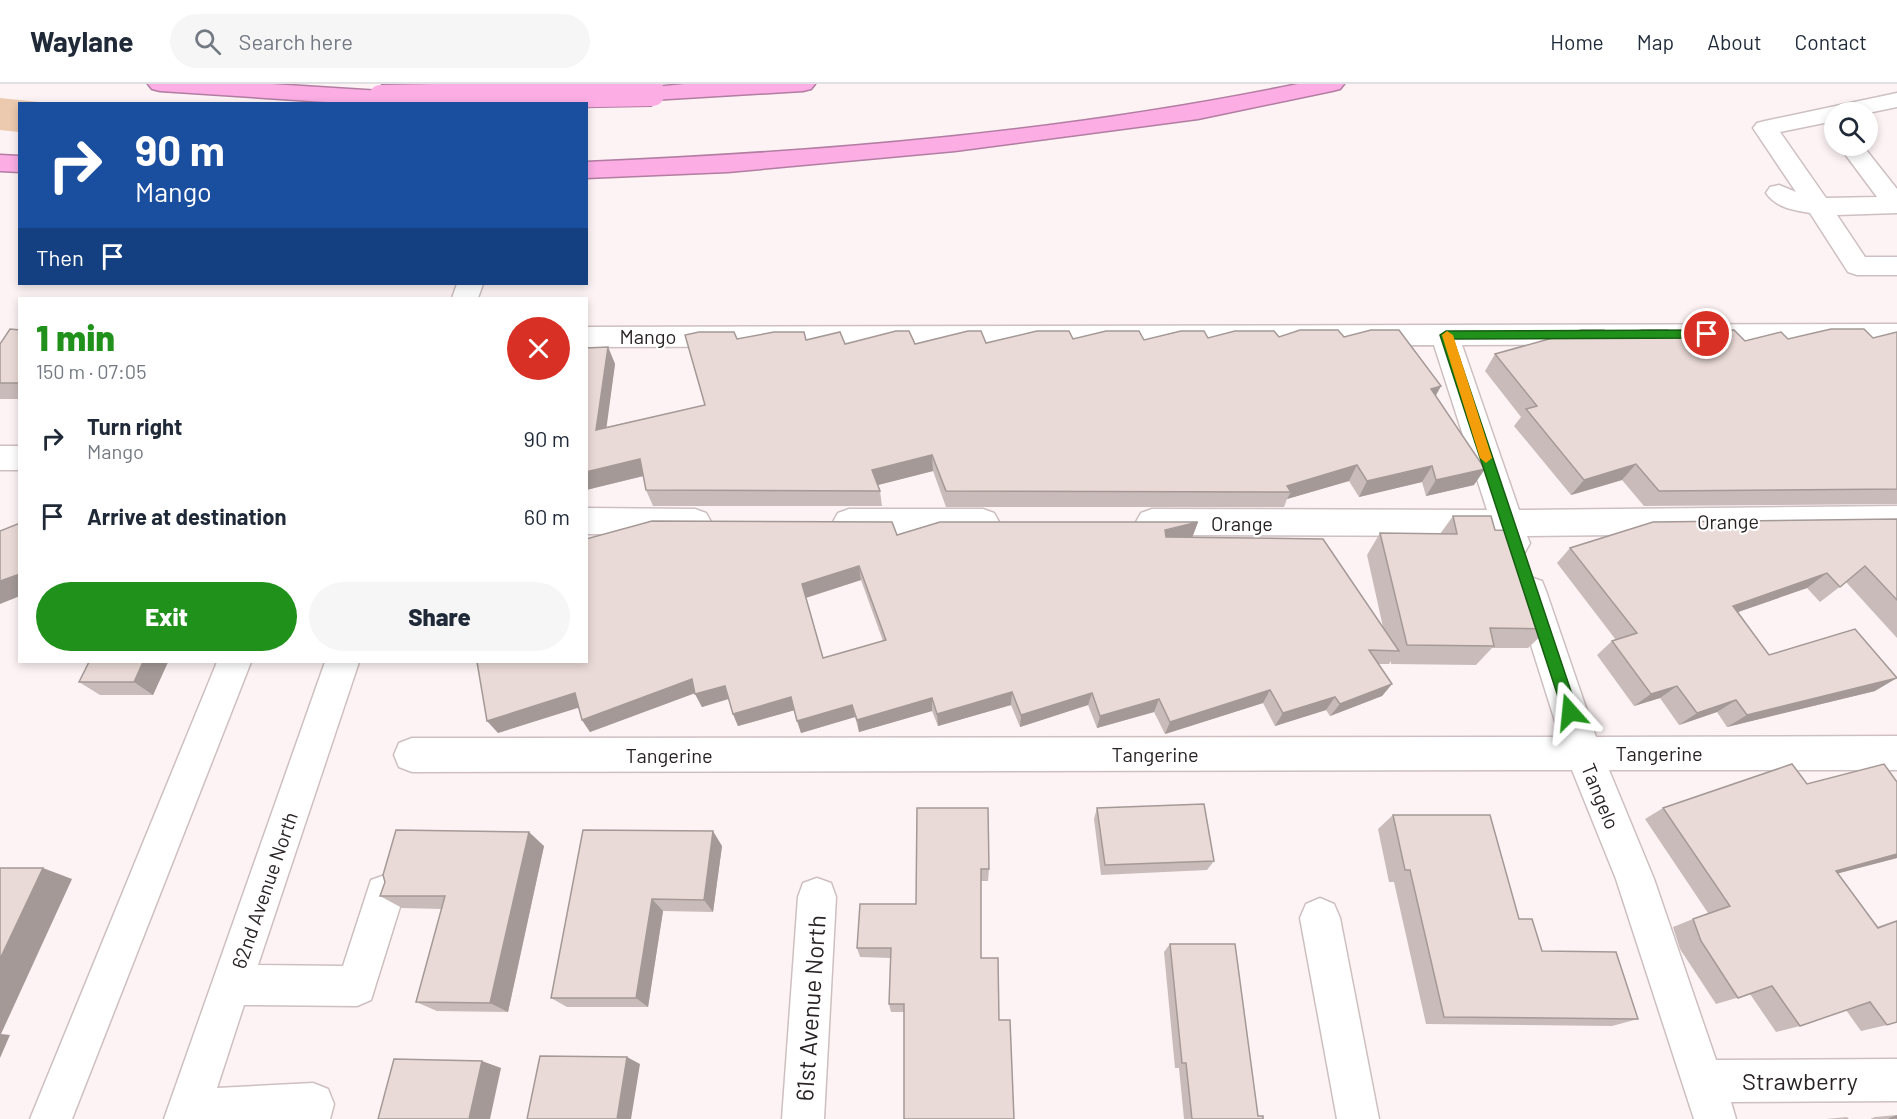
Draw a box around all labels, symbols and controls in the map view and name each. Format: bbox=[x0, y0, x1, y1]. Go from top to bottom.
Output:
search box bbox=[170, 14, 590, 68]
text: Waylane bbox=[30, 24, 134, 58]
icon: search bbox=[191, 25, 224, 58]
text: Search here bbox=[239, 28, 353, 54]
text: Home bbox=[1550, 29, 1604, 54]
text: Map bbox=[1637, 29, 1674, 54]
text: About bbox=[1707, 29, 1762, 54]
text: Contact bbox=[1795, 29, 1867, 54]
map controls bbox=[1824, 102, 1878, 156]
button: search bbox=[1824, 102, 1878, 156]
text: 90 m bbox=[135, 124, 225, 174]
icon: right bbox=[36, 126, 114, 204]
text: Mango bbox=[135, 175, 212, 207]
icon: arrive bbox=[96, 240, 129, 273]
text: Then bbox=[36, 244, 84, 270]
pin bbox=[1681, 308, 1732, 359]
text: 1 min bbox=[36, 315, 115, 358]
button: close bbox=[507, 317, 570, 380]
icon: arrive bbox=[1690, 317, 1723, 350]
street label: Mango bbox=[620, 324, 676, 348]
text: 150 m · 07:05 bbox=[36, 359, 146, 383]
text: Turn right bbox=[87, 413, 182, 439]
icon: right bbox=[36, 422, 69, 455]
text: 90 m bbox=[524, 425, 570, 451]
text: Mango bbox=[87, 439, 144, 463]
icon: arrive bbox=[36, 500, 69, 533]
text: Arrive at destination bbox=[87, 503, 286, 529]
text: 60 m bbox=[524, 503, 570, 529]
street label: Orange bbox=[1697, 508, 1759, 534]
street label: Orange bbox=[1211, 511, 1273, 535]
button: Exit bbox=[36, 582, 297, 651]
button: Share bbox=[309, 582, 570, 651]
position arrow bbox=[1538, 680, 1602, 744]
street label: Tangerine bbox=[1615, 741, 1703, 765]
street label: Tangerine bbox=[1111, 742, 1199, 766]
street label: Tangerine bbox=[625, 743, 713, 767]
street label: Tangelo bbox=[1577, 760, 1625, 832]
street label: 62nd Avenue North bbox=[226, 808, 302, 972]
street label: 61st Avenue North bbox=[789, 914, 831, 1102]
street label: Strawberry bbox=[1742, 1066, 1858, 1095]

